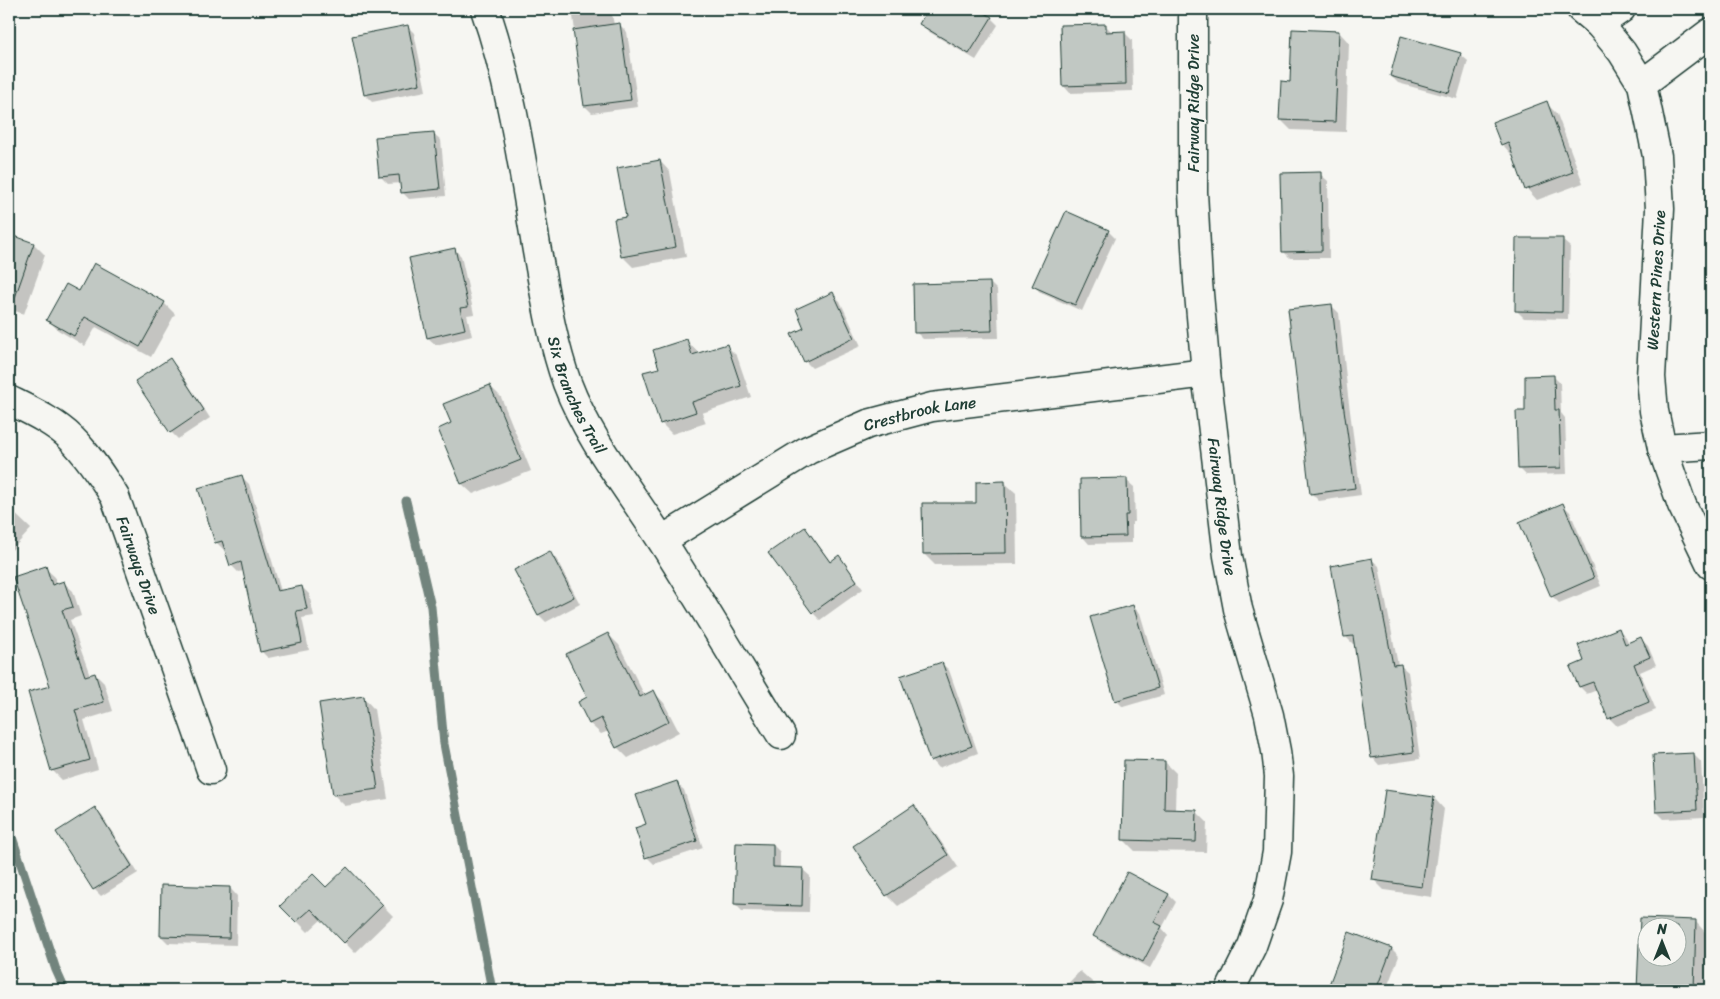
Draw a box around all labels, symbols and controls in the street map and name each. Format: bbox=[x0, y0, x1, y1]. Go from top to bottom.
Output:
street label: Fairway Ridge Drive bbox=[1179, 34, 1208, 172]
street label: Western Pines Drive bbox=[1638, 209, 1674, 351]
street label: Six Branches Trail bbox=[539, 333, 615, 460]
street label: Crestbrook Lane bbox=[860, 387, 978, 439]
street label: Fairway Ridge Drive bbox=[1199, 436, 1246, 578]
street label: Fairways Drive bbox=[108, 512, 170, 618]
north arrow bbox=[1638, 916, 1688, 966]
text: N bbox=[1656, 917, 1667, 942]

